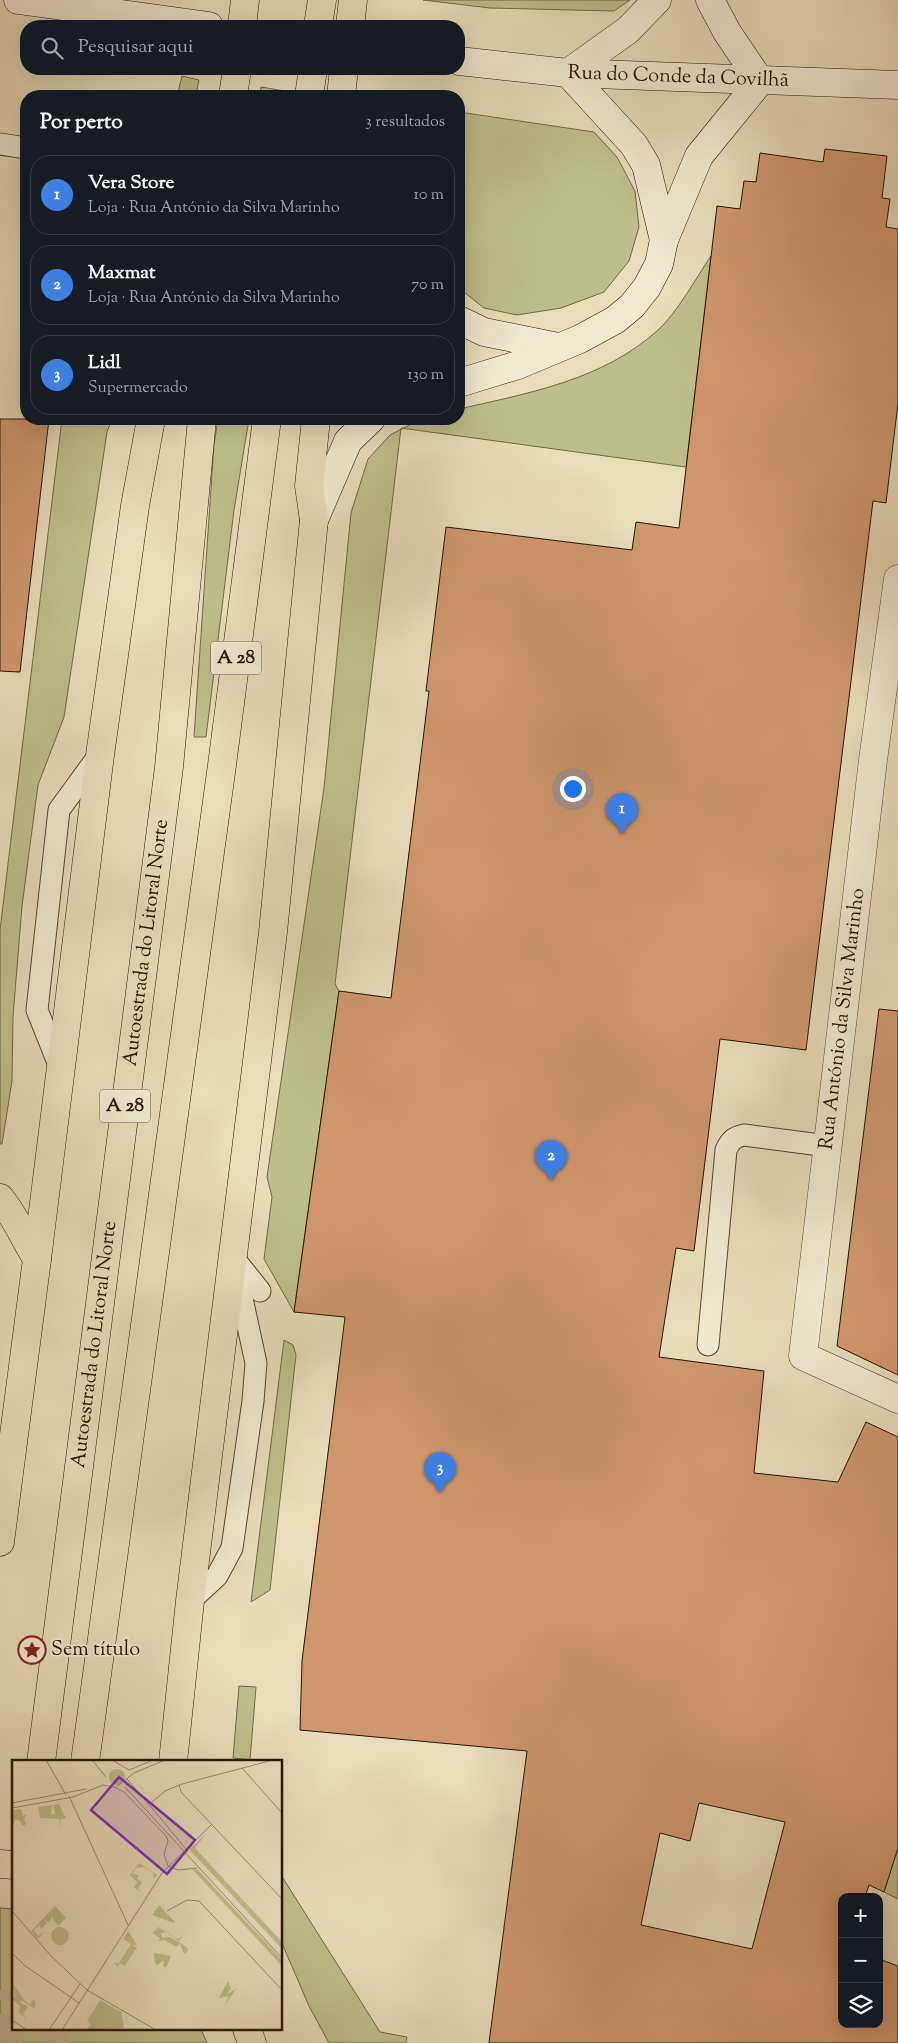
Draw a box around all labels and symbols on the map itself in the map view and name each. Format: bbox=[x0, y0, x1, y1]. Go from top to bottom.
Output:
street label: Rua do Conde da Covilhã bbox=[567, 58, 789, 96]
road number: A 28 bbox=[211, 641, 261, 674]
your location bbox=[560, 776, 586, 802]
pin: 1 bbox=[606, 793, 638, 834]
street label: Autoestrada do Litoral Norte bbox=[116, 817, 177, 1068]
street label: Rua António da Silva Marinho bbox=[813, 886, 873, 1152]
road number: A 28 bbox=[100, 1090, 150, 1122]
pin: 2 bbox=[535, 1140, 567, 1181]
street label: Autoestrada do Litoral Norte bbox=[64, 1219, 125, 1470]
pin: 3 bbox=[424, 1452, 456, 1493]
place icon: Sem título bbox=[17, 1635, 47, 1665]
place label: Sem título bbox=[51, 1636, 140, 1665]
inset map bbox=[12, 1760, 282, 2030]

